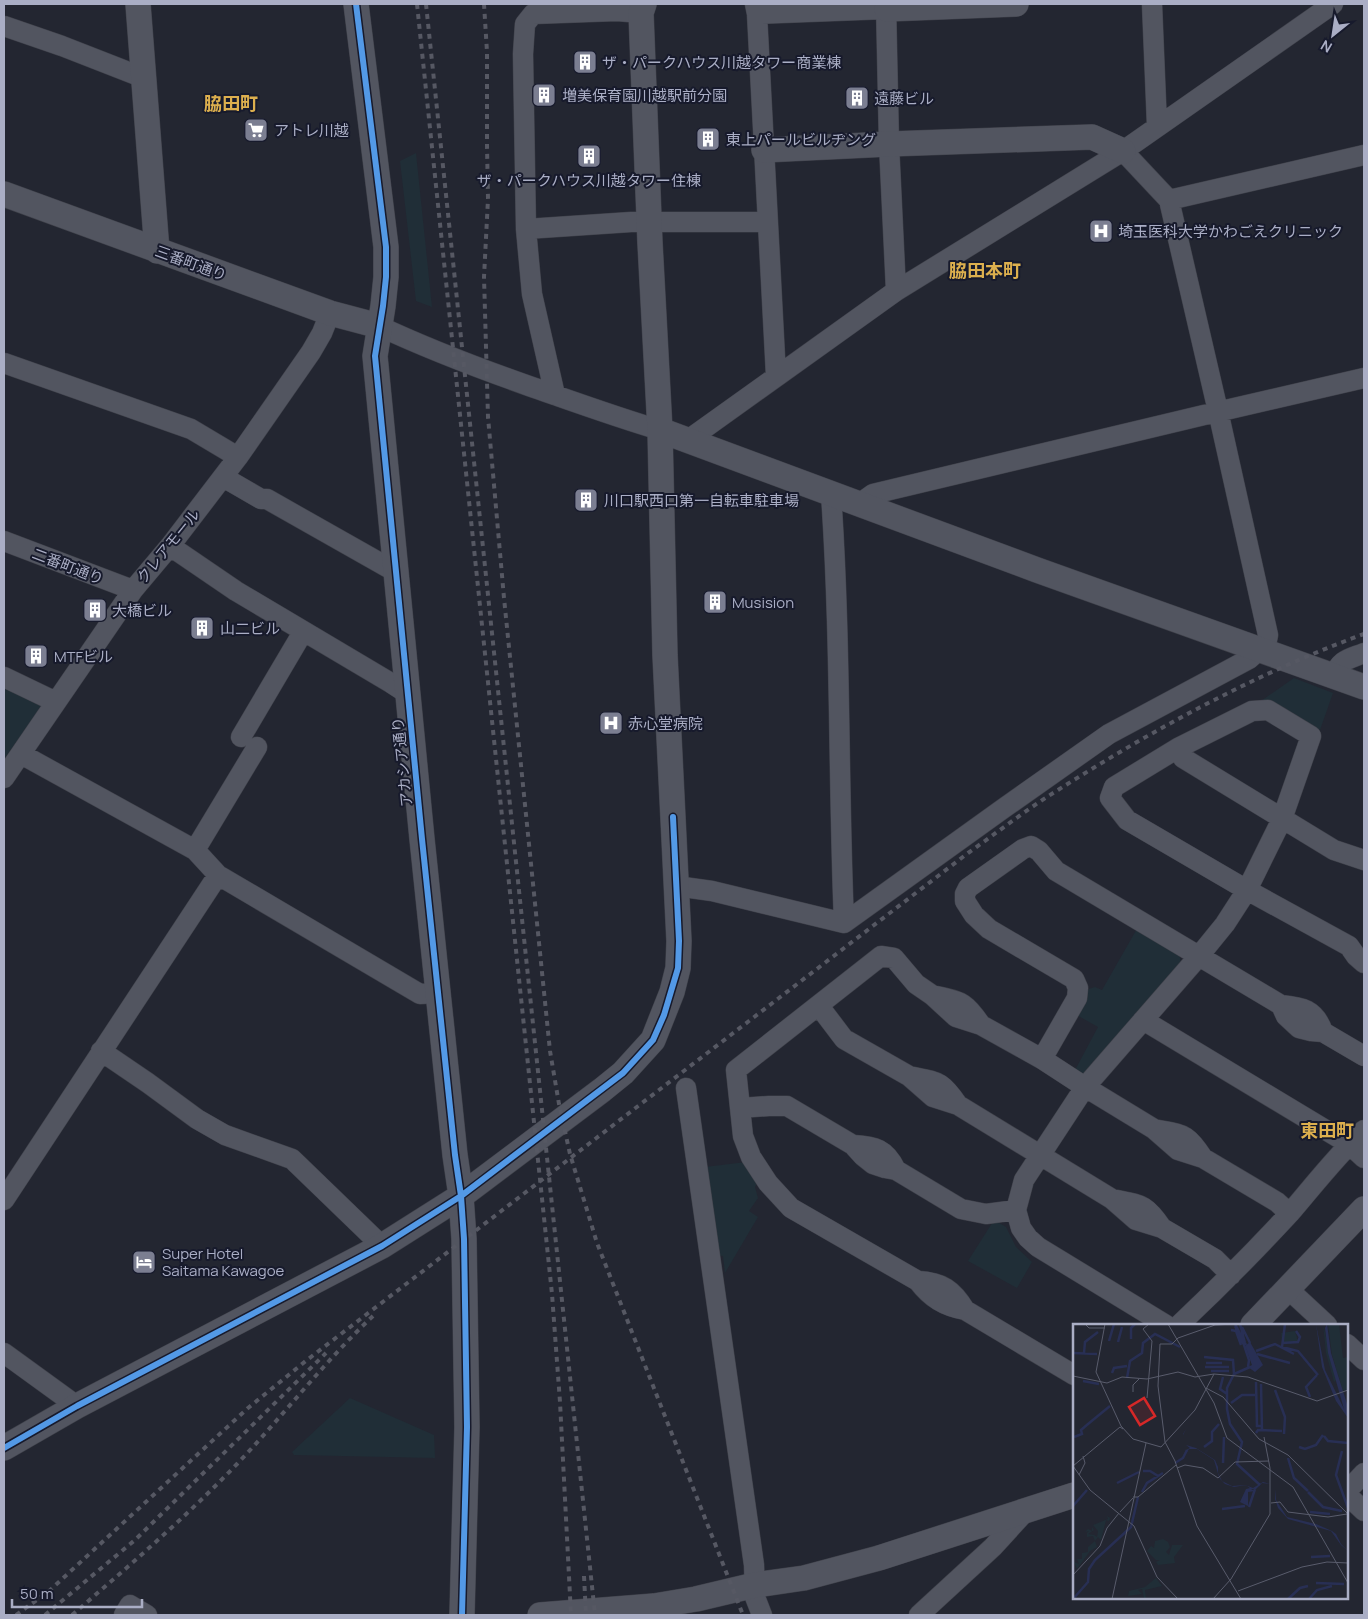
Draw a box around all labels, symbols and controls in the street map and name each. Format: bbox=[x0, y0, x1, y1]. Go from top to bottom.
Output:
north arrow bbox=[1308, 10, 1358, 60]
text: N bbox=[1317, 36, 1335, 57]
building icon: ザ・パークハウス川越タワー商業棟 bbox=[572, 49, 598, 75]
place label: ザ・パークハウス川越タワー商業棟 bbox=[602, 52, 841, 73]
building icon: 増美保育園川越駅前分園 bbox=[531, 82, 557, 108]
place label: 増美保育園川越駅前分園 bbox=[562, 85, 727, 106]
building icon: 遠藤ビル bbox=[844, 85, 870, 111]
place label: 遠藤ビル bbox=[874, 88, 934, 109]
district label: 脇田町 bbox=[204, 91, 258, 115]
supermarket icon: アトレ川越 bbox=[243, 117, 269, 143]
place label: アトレ川越 bbox=[274, 120, 349, 141]
building icon: 東上パールビルヂング bbox=[695, 126, 721, 152]
place label: 東上パールビルヂング bbox=[726, 129, 876, 150]
building icon: ザ・パークハウス川越タワー住棟 bbox=[576, 143, 602, 169]
place label: ザ・パークハウス川越タワー住棟 bbox=[477, 170, 701, 191]
hospital icon: 埼玉医科大学かわごえクリニック bbox=[1088, 218, 1114, 244]
place label: 埼玉医科大学かわごえクリニック bbox=[1118, 221, 1343, 242]
street label: 三番町通り bbox=[152, 240, 230, 286]
district label: 脇田本町 bbox=[949, 258, 1021, 282]
building icon: 川口駅西口第一自転車駐車場 bbox=[573, 487, 599, 513]
place label: 川口駅西口第一自転車駐車場 bbox=[604, 490, 799, 511]
street label: クレアモール bbox=[132, 504, 204, 588]
street label: 二番町通り bbox=[29, 543, 107, 589]
building icon: Musision bbox=[702, 589, 728, 615]
place label: Musision bbox=[732, 592, 794, 613]
building icon: 大橋ビル bbox=[82, 597, 108, 623]
place label: 大橋ビル bbox=[112, 600, 172, 621]
building icon: 山二ビル bbox=[189, 615, 215, 641]
place label: 山二ビル bbox=[220, 618, 280, 639]
building icon: MTFビル bbox=[23, 643, 49, 669]
place label: MTFビル bbox=[54, 646, 113, 667]
hospital icon: 赤心堂病院 bbox=[598, 710, 624, 736]
place label: 赤心堂病院 bbox=[628, 713, 703, 734]
street label: アカシア通り bbox=[387, 716, 417, 808]
district label: 東田町 bbox=[1300, 1118, 1354, 1142]
place label: Super Hotel Saitama Kawagoe bbox=[162, 1243, 285, 1281]
hotel icon: Super Hotel Saitama Kawagoe bbox=[131, 1249, 157, 1275]
inset map bbox=[1073, 1324, 1348, 1599]
scale bar bbox=[12, 1576, 142, 1608]
text: 50 m bbox=[20, 1583, 54, 1604]

